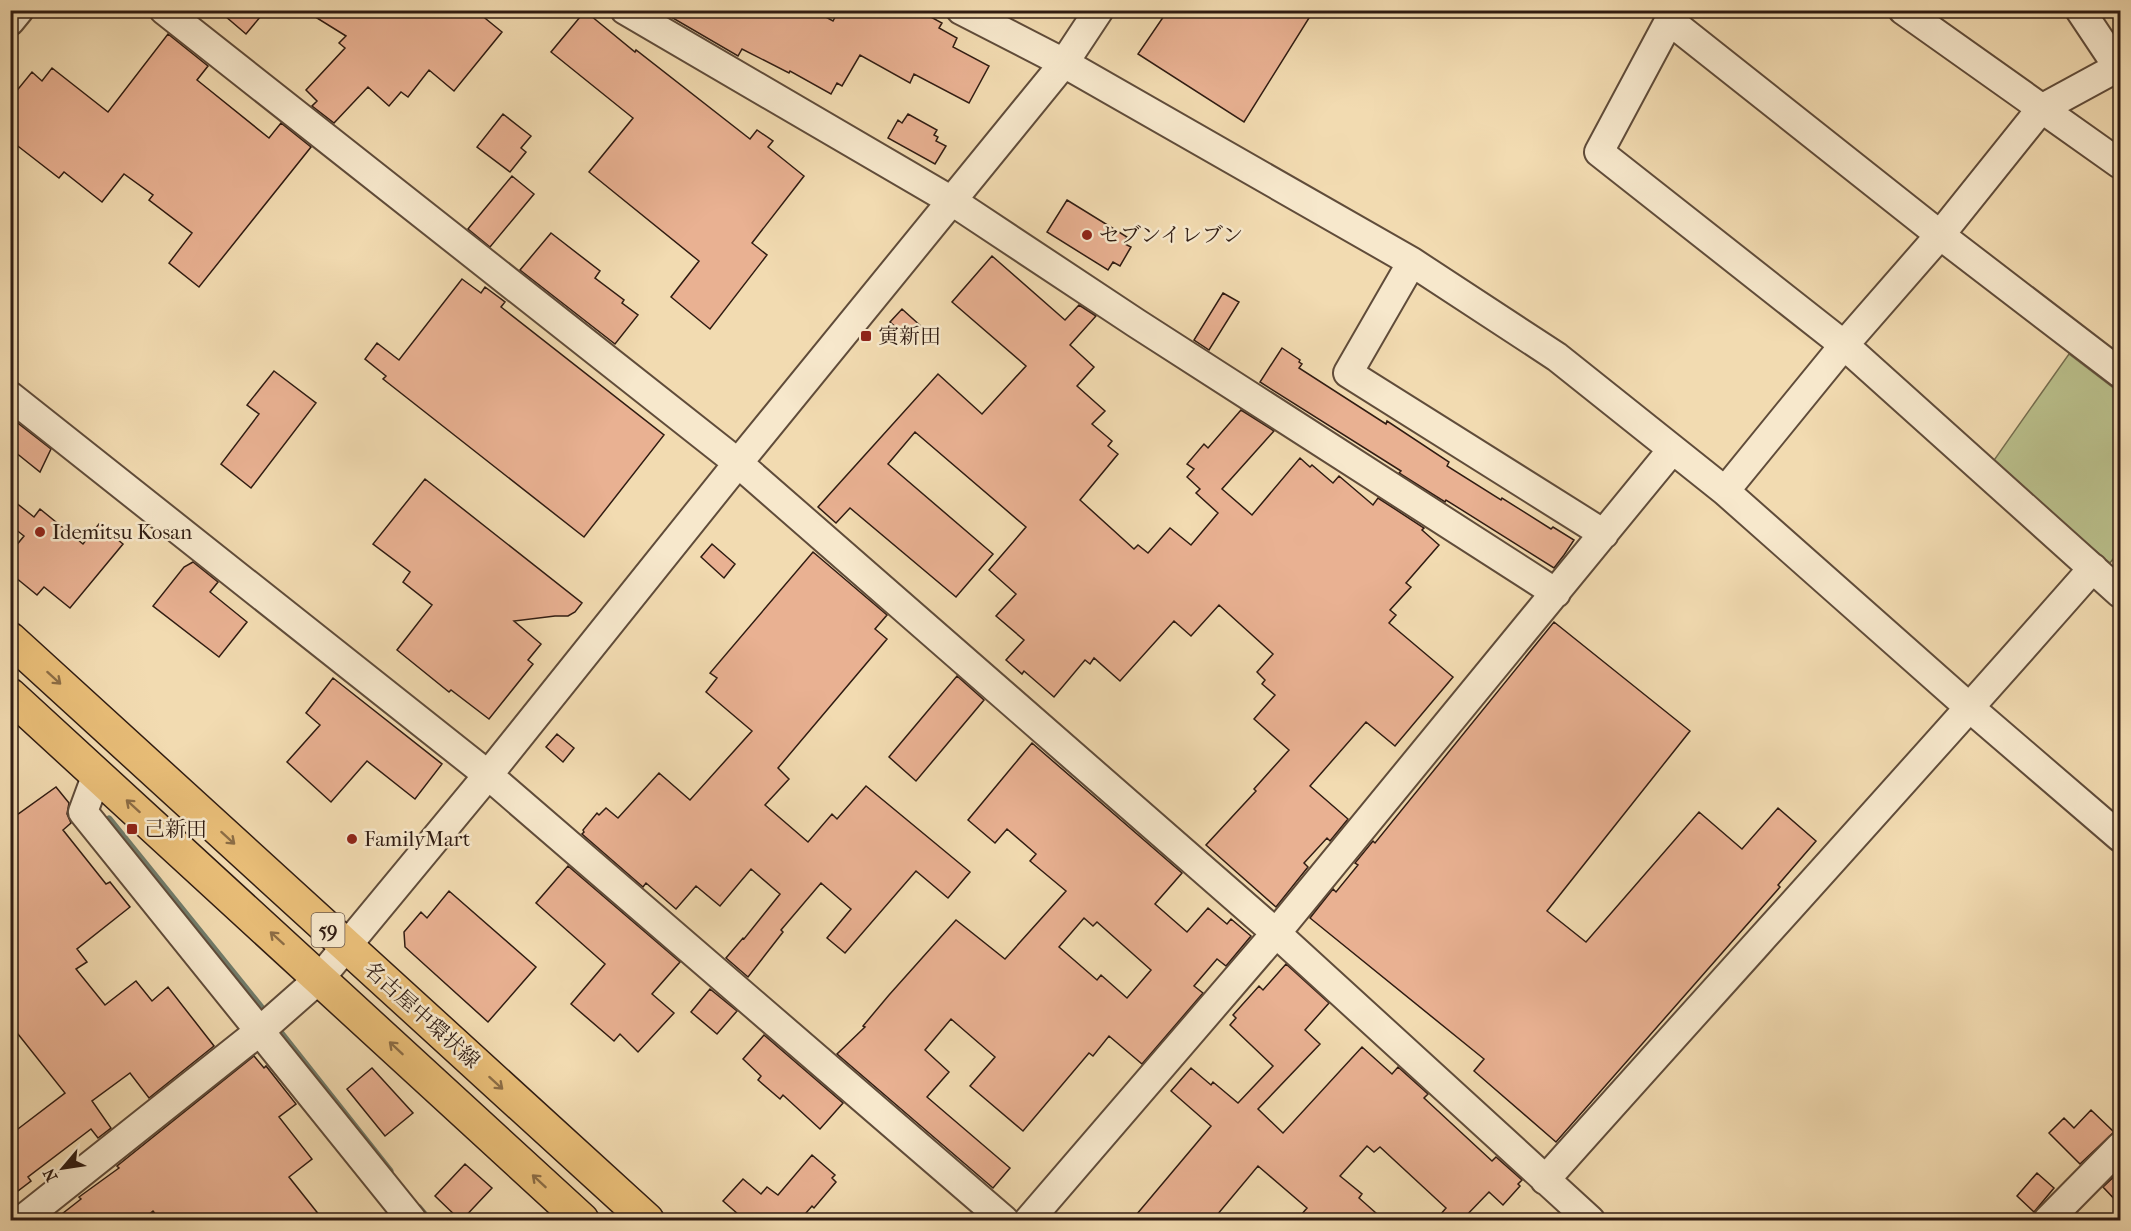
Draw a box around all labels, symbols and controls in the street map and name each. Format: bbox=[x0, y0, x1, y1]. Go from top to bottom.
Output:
place label: セブンイレブン bbox=[1099, 223, 1243, 247]
marker: セブンイレブン bbox=[1080, 228, 1094, 242]
place label: 寅新田 bbox=[878, 324, 941, 348]
marker: 寅新田 bbox=[859, 329, 873, 343]
place label: Idemitsu Kosan bbox=[52, 520, 192, 544]
marker: Idemitsu Kosan bbox=[33, 525, 47, 539]
one-way arrow bbox=[46, 671, 61, 685]
one-way arrow bbox=[126, 800, 141, 814]
place label: 己新田 bbox=[144, 817, 207, 841]
marker: 己新田 bbox=[125, 822, 139, 836]
place label: FamilyMart bbox=[364, 827, 471, 851]
one-way arrow bbox=[221, 831, 236, 845]
marker: FamilyMart bbox=[345, 832, 359, 846]
road number: 59 bbox=[312, 913, 344, 947]
one-way arrow bbox=[269, 931, 284, 945]
street label: 名古屋中環状線 bbox=[359, 957, 485, 1073]
one-way arrow bbox=[389, 1041, 404, 1055]
one-way arrow bbox=[489, 1076, 504, 1090]
north arrow bbox=[33, 1138, 93, 1198]
text: N bbox=[39, 1164, 62, 1185]
one-way arrow bbox=[532, 1174, 547, 1188]

